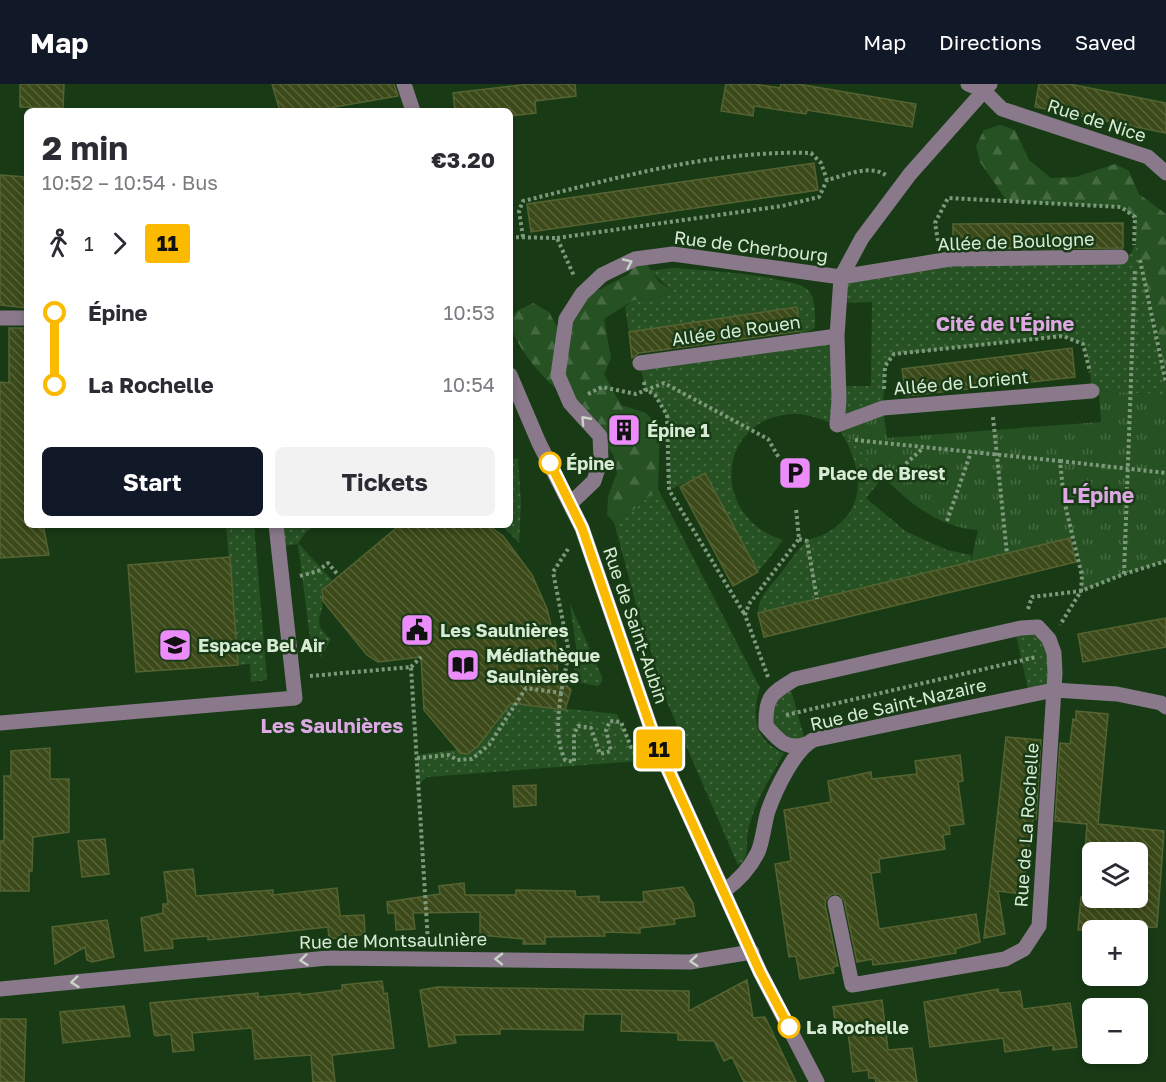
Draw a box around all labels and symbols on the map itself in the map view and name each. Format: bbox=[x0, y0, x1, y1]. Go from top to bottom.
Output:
street label: Rue de Nice bbox=[1045, 94, 1149, 146]
street label: Rue de Cherbourg bbox=[673, 226, 829, 266]
street label: Allée de Boulogne bbox=[937, 227, 1095, 255]
one-way arrow bbox=[621, 258, 632, 270]
street label: Allée de Rouen bbox=[670, 310, 802, 350]
district label: Cité de l'Épine bbox=[936, 311, 1074, 335]
street label: Allée de Lorient bbox=[892, 365, 1030, 399]
building icon: Épine 1 bbox=[606, 412, 642, 448]
one-way arrow bbox=[581, 416, 592, 426]
place label: Épine 1 bbox=[647, 419, 710, 441]
marker: Épine bbox=[539, 452, 561, 474]
place label: Épine bbox=[566, 452, 615, 474]
parking icon: Place de Brest bbox=[777, 455, 813, 491]
place label: Place de Brest bbox=[818, 462, 945, 484]
district label: L'Épine bbox=[1062, 482, 1134, 508]
street label: Rue de Saint-Aubin bbox=[599, 544, 673, 706]
public building icon: Les Saulnières bbox=[399, 612, 435, 648]
place label: Les Saulnières bbox=[440, 619, 569, 641]
school or university icon: Espace Bel Air bbox=[157, 627, 193, 663]
place label: Espace Bel Air bbox=[198, 634, 325, 656]
place label: Médiathèque Saulnières bbox=[486, 644, 601, 687]
library icon: Médiathèque Saulnières bbox=[445, 647, 481, 683]
street label: Rue de Saint-Nazaire bbox=[808, 673, 988, 735]
district label: Les Saulnières bbox=[261, 713, 403, 737]
line badge: 11 bbox=[632, 730, 686, 768]
street label: Rue de La Rochelle bbox=[1009, 742, 1043, 908]
street label: Rue de Montsaulnière bbox=[299, 927, 487, 953]
one-way arrow bbox=[300, 953, 309, 966]
one-way arrow bbox=[494, 953, 503, 965]
one-way arrow bbox=[689, 954, 698, 967]
one-way arrow bbox=[71, 975, 80, 988]
marker: La Rochelle bbox=[778, 1016, 800, 1038]
place label: La Rochelle bbox=[806, 1016, 909, 1038]

